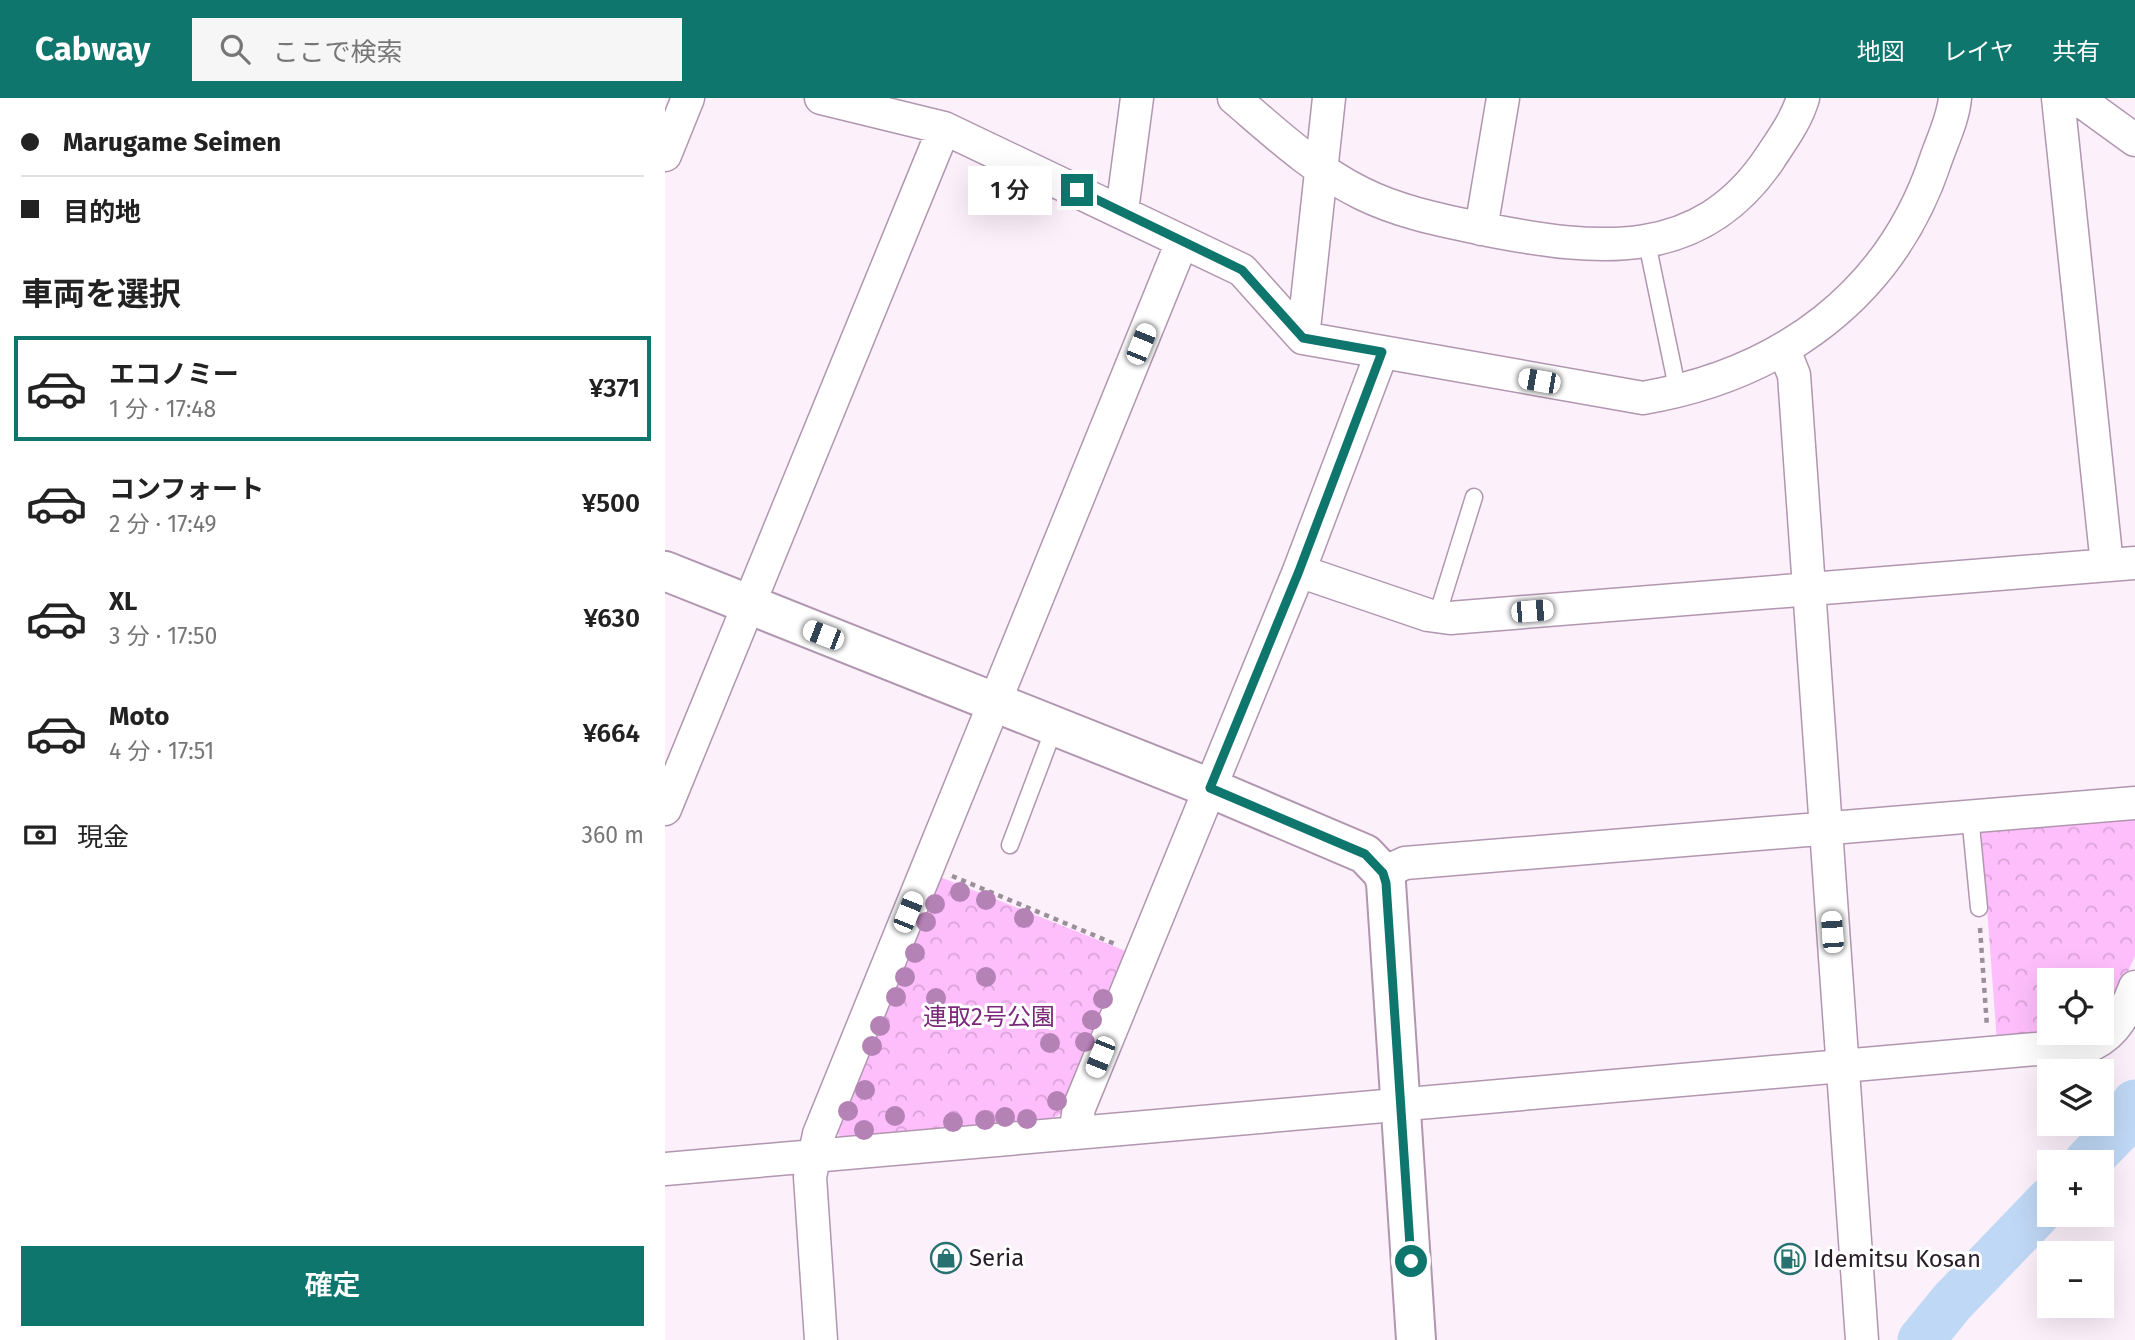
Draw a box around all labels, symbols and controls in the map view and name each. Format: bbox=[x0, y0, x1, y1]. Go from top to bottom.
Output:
search box bbox=[192, 18, 682, 81]
text: Cabway bbox=[35, 29, 150, 69]
icon: search bbox=[216, 30, 254, 68]
text: ここで検索 bbox=[272, 37, 402, 68]
text: 地図 bbox=[1857, 38, 1905, 66]
text: レイヤ bbox=[1943, 38, 2014, 66]
text: 共有 bbox=[2052, 38, 2100, 66]
text: Marugame Seimen bbox=[63, 127, 281, 158]
callout: 1 分 bbox=[969, 166, 1053, 214]
route end bbox=[1061, 174, 1093, 206]
text: 1 分 bbox=[990, 176, 1030, 204]
text: 目的地 bbox=[63, 197, 141, 228]
text: 車両を選択 bbox=[21, 275, 181, 313]
car bbox=[1124, 321, 1159, 367]
icon: car bbox=[25, 357, 88, 420]
text: エコノミー bbox=[109, 359, 239, 390]
car bbox=[1517, 367, 1562, 395]
text: ¥371 bbox=[589, 373, 640, 404]
text: 1 分 · 17:48 bbox=[109, 395, 216, 423]
icon: car bbox=[25, 472, 88, 535]
text: コンフォート bbox=[109, 474, 264, 505]
text: ¥500 bbox=[582, 488, 640, 519]
text: 2 分 · 17:49 bbox=[109, 510, 217, 538]
text: XL bbox=[109, 586, 137, 617]
icon: car bbox=[25, 587, 88, 650]
car bbox=[1511, 599, 1554, 623]
text: ¥630 bbox=[584, 603, 640, 634]
car bbox=[800, 618, 847, 652]
text: 3 分 · 17:50 bbox=[109, 622, 217, 650]
text: Moto bbox=[109, 701, 169, 732]
icon: car bbox=[25, 702, 88, 765]
text: ¥664 bbox=[583, 718, 640, 749]
text: 4 分 · 17:51 bbox=[109, 737, 214, 765]
icon: cash bbox=[21, 816, 59, 854]
text: 360 m bbox=[582, 821, 644, 849]
text: 現金 bbox=[77, 822, 129, 853]
car bbox=[891, 889, 926, 935]
car bbox=[1821, 910, 1844, 954]
map controls bbox=[2037, 968, 2114, 1318]
button: locate bbox=[2037, 968, 2114, 1045]
park label: 連取2号公園 bbox=[923, 1003, 1055, 1031]
car bbox=[1083, 1034, 1118, 1080]
button: layers bbox=[2037, 1059, 2114, 1136]
button: + bbox=[2037, 1150, 2114, 1227]
shop icon: Seria bbox=[929, 1241, 963, 1275]
button: − bbox=[2037, 1241, 2114, 1318]
fuel station icon: Idemitsu Kosan bbox=[1773, 1242, 1807, 1276]
place label: Seria bbox=[969, 1244, 1024, 1272]
route start bbox=[1395, 1245, 1427, 1277]
place label: Idemitsu Kosan bbox=[1813, 1245, 1981, 1273]
button: 確定 bbox=[21, 1246, 644, 1326]

